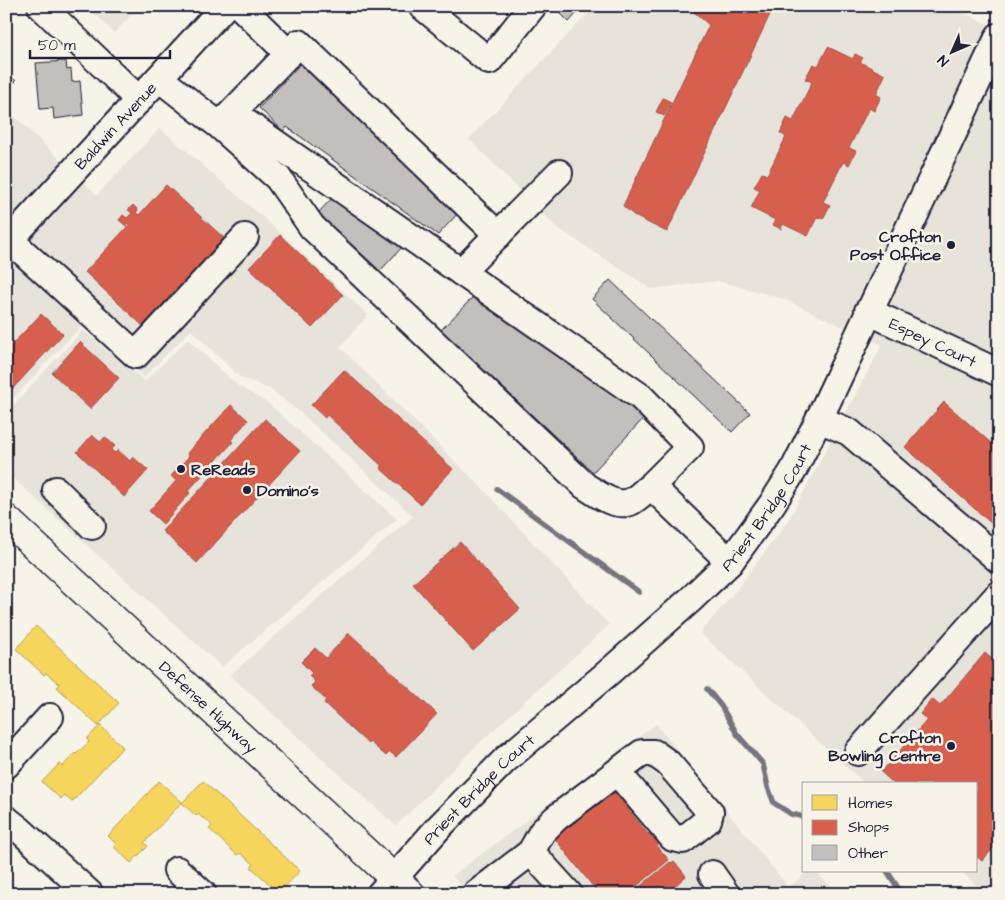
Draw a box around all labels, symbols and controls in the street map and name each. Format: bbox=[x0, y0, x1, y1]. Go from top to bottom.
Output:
scale bar bbox=[30, 28, 170, 60]
north arrow bbox=[928, 28, 978, 78]
text: 50 m bbox=[38, 35, 76, 56]
text: N bbox=[933, 50, 954, 71]
street label: Baldwin Avenue bbox=[70, 77, 162, 175]
place label: Crofton Post Office bbox=[850, 226, 941, 266]
marker: Crofton Post Office bbox=[945, 239, 957, 251]
street label: Espey Court bbox=[885, 313, 980, 373]
street label: Priest Bridge Court bbox=[717, 440, 817, 577]
place label: ReReads bbox=[191, 459, 256, 481]
marker: ReReads bbox=[175, 463, 187, 475]
place label: Domino's bbox=[257, 480, 319, 502]
marker: Domino's bbox=[241, 484, 253, 496]
street label: Defense Highway bbox=[154, 656, 262, 759]
place label: Crofton Bowling Centre bbox=[828, 727, 941, 769]
street label: Priest Bridge Court bbox=[418, 729, 540, 850]
marker: Crofton Bowling Centre bbox=[945, 740, 957, 752]
legend bbox=[802, 782, 978, 872]
text: Homes bbox=[848, 793, 893, 814]
text: Shops bbox=[848, 817, 890, 838]
text: Other bbox=[848, 843, 888, 864]

